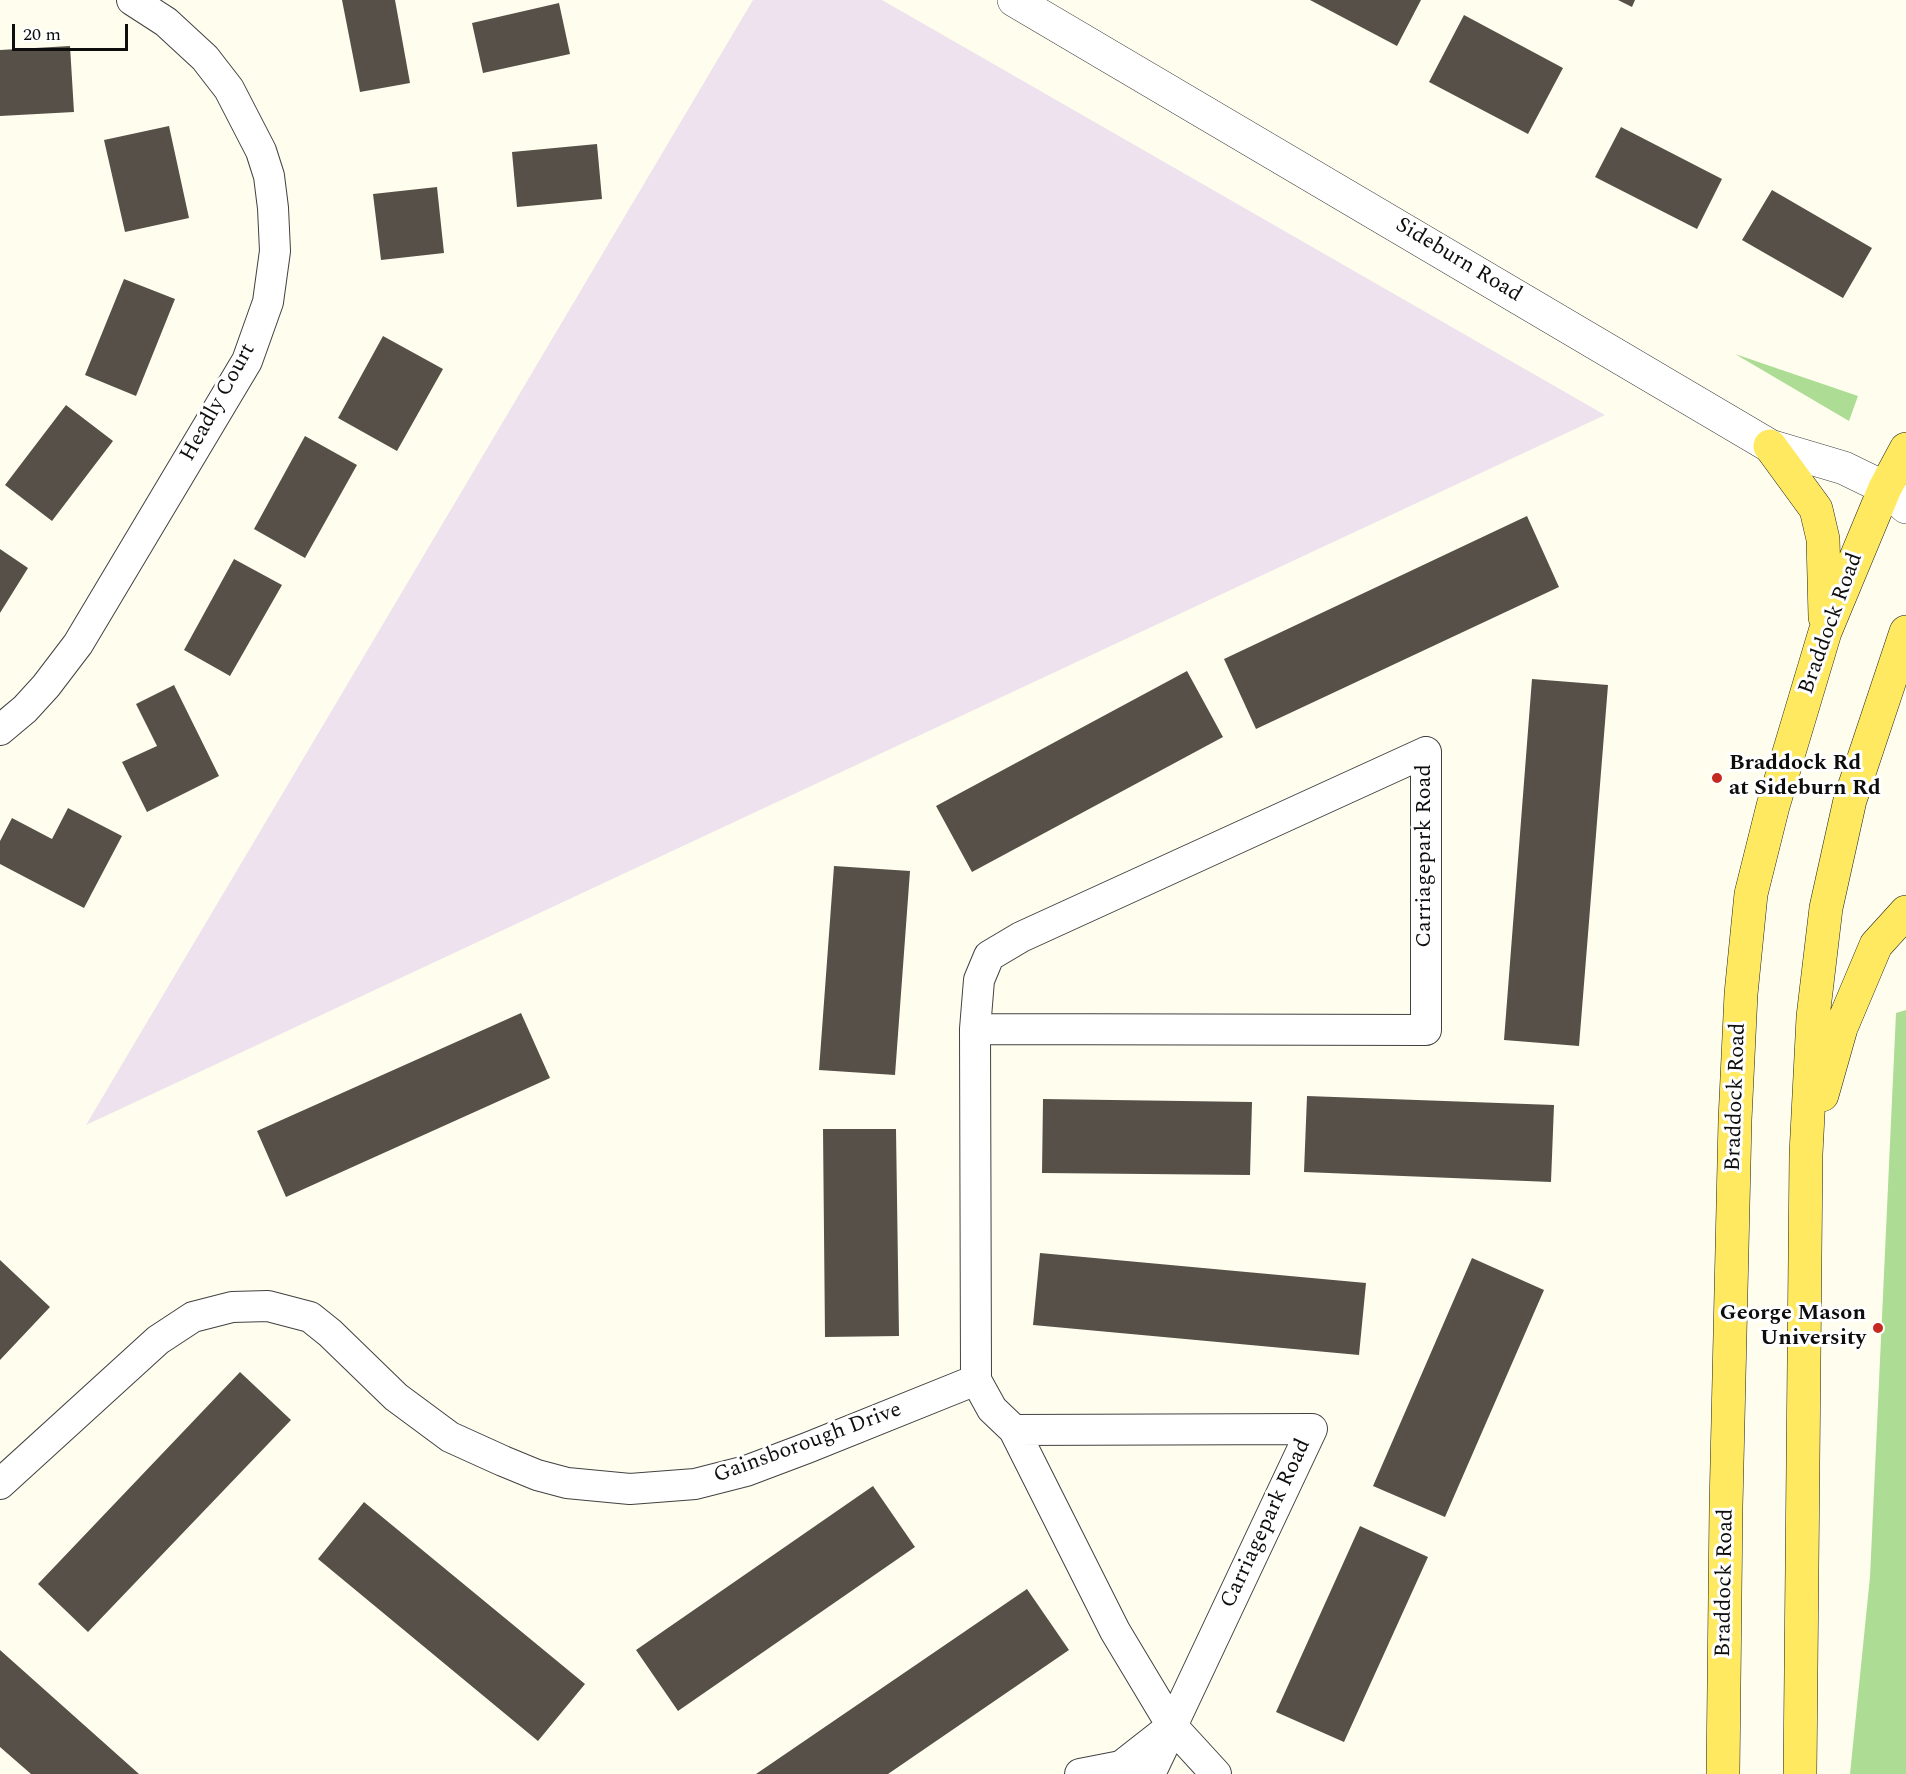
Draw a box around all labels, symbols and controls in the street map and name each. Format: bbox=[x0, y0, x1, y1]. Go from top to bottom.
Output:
scale bar bbox=[15, 12, 130, 50]
text: 20 m bbox=[23, 21, 61, 48]
street label: Sideburn Road bbox=[1390, 213, 1526, 309]
street label: Headly Court bbox=[176, 339, 262, 467]
street label: Braddock Road bbox=[1794, 550, 1870, 698]
place label: Braddock Rd at Sideburn Rd bbox=[1729, 752, 1881, 804]
street label: Carriagepark Road bbox=[1413, 764, 1439, 948]
marker: Braddock Rd at Sideburn Rd bbox=[1710, 771, 1724, 785]
street label: Braddock Road bbox=[1721, 1022, 1753, 1172]
place label: George Mason University bbox=[1720, 1302, 1866, 1354]
marker: George Mason University bbox=[1871, 1321, 1885, 1335]
street label: Gainsborough Drive bbox=[711, 1398, 905, 1490]
street label: Carriagepark Road bbox=[1216, 1435, 1318, 1613]
street label: Braddock Road bbox=[1712, 1508, 1740, 1658]

